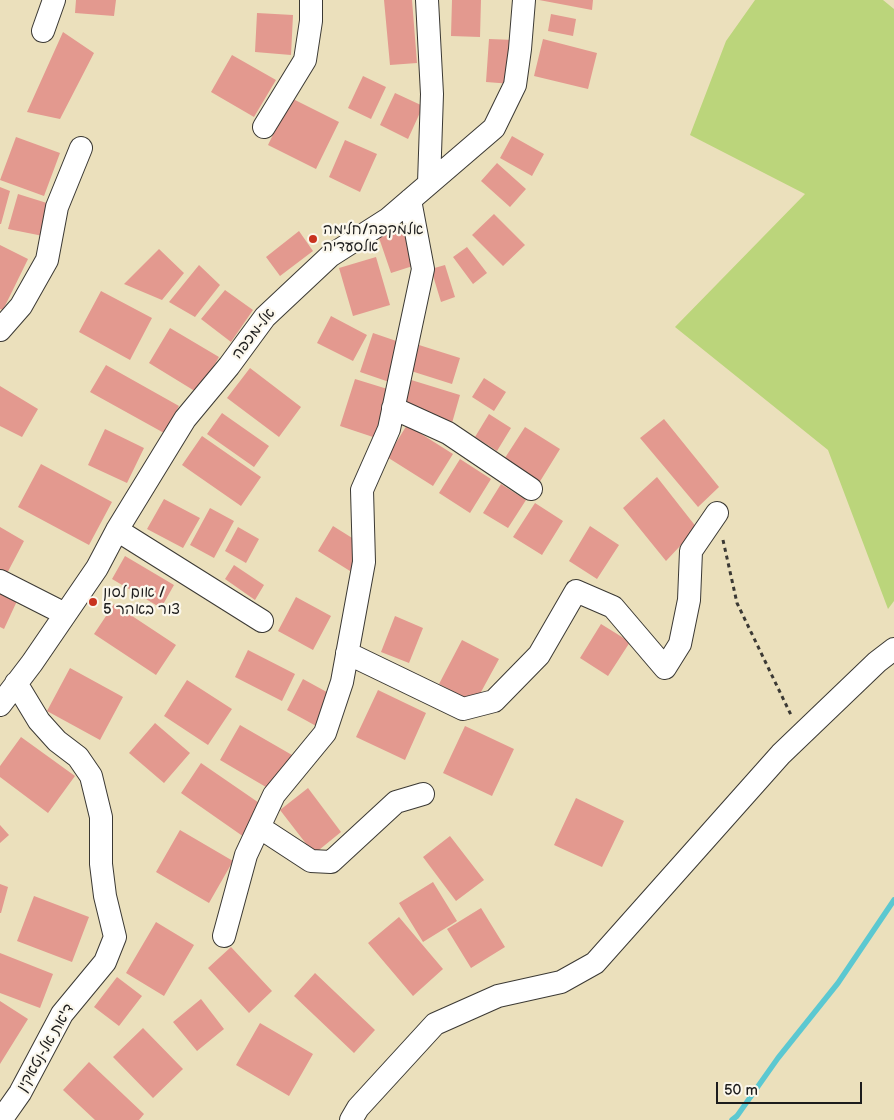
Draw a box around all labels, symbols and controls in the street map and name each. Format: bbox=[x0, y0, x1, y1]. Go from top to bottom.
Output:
place label: אלמקפה/חלימה אלסעדיה bbox=[323, 221, 423, 256]
marker: אלמקפה/חלימה אלסעדיה bbox=[307, 233, 319, 245]
street label: אל-מכפה bbox=[229, 305, 279, 363]
place label: אום לסון / צור באהר 5 bbox=[103, 584, 180, 619]
marker: אום לסון / צור באהר 5 bbox=[87, 596, 99, 608]
street label: ד'את אל-נטאקין bbox=[14, 1001, 78, 1095]
scale bar bbox=[719, 1072, 865, 1104]
text: 50 m bbox=[724, 1081, 758, 1100]

